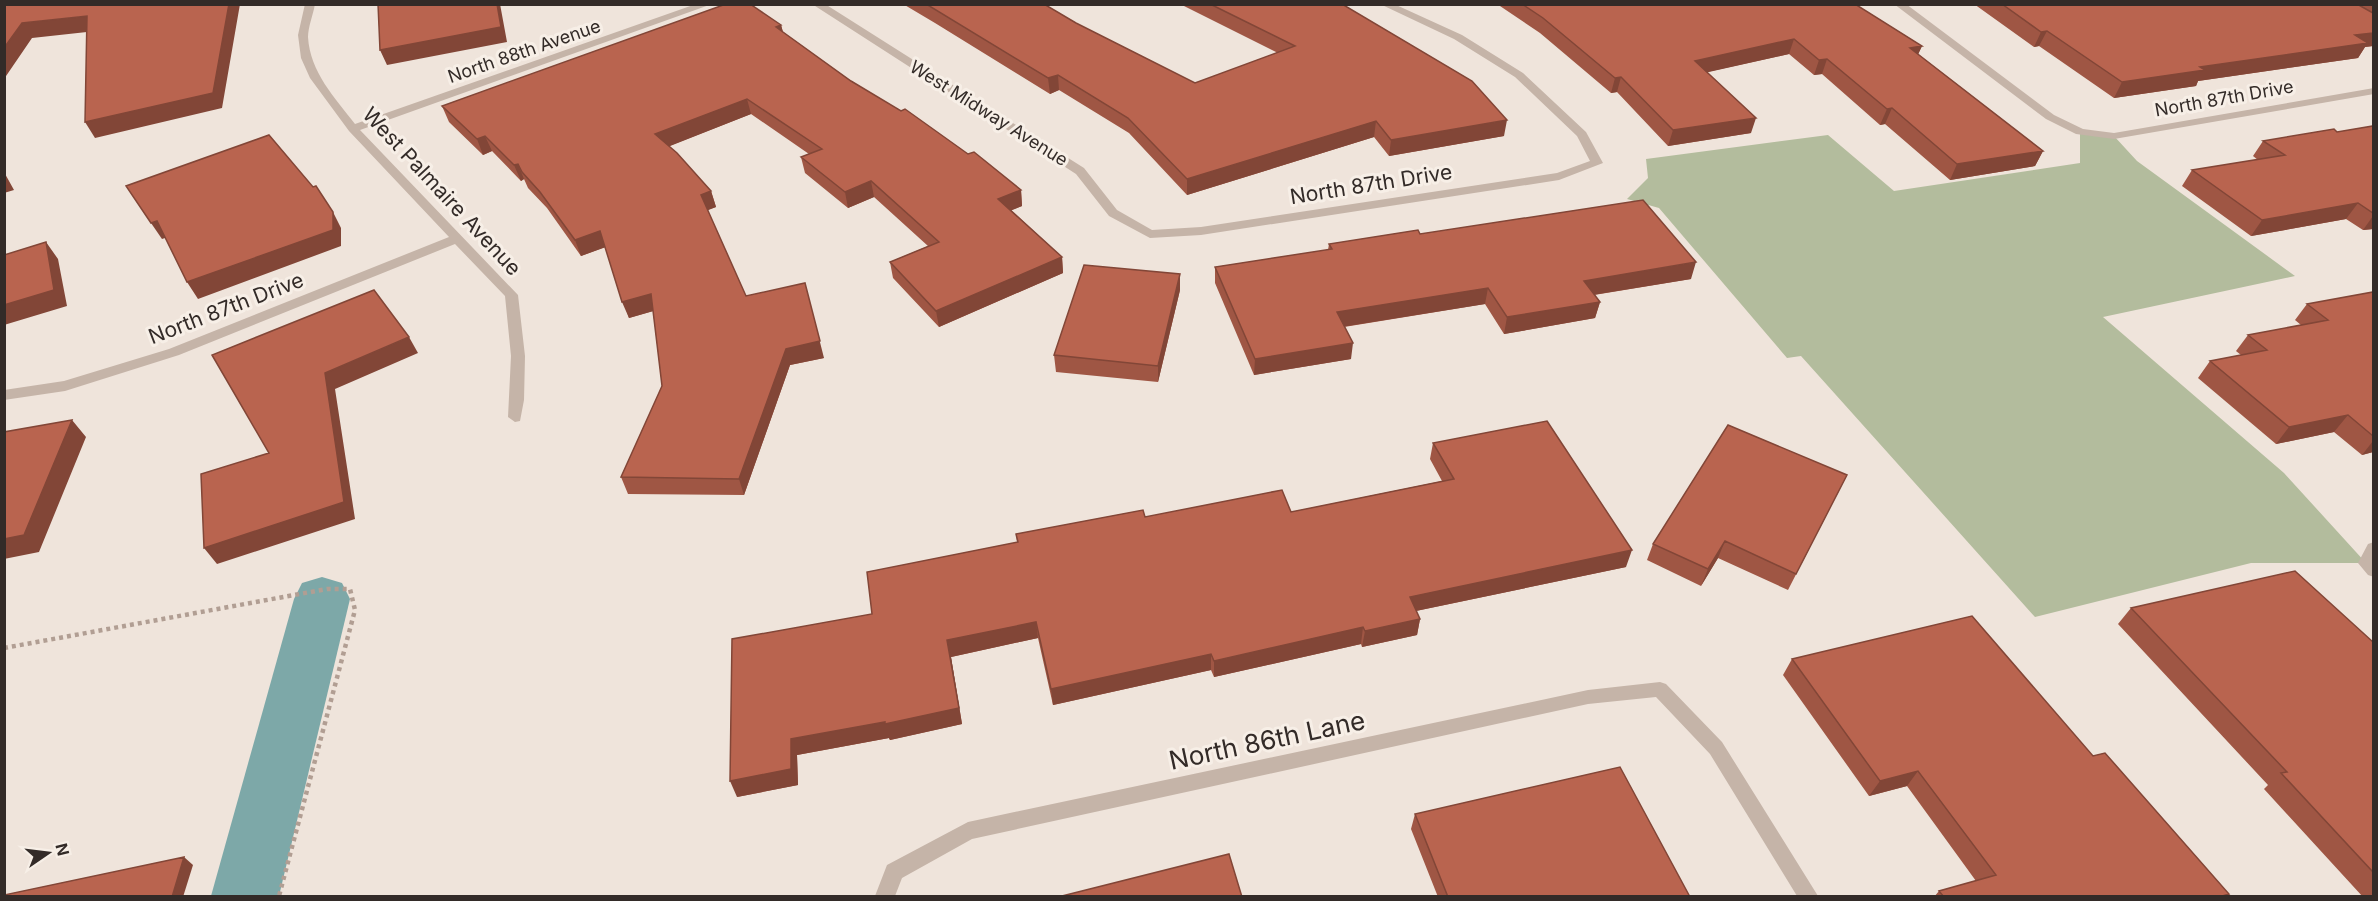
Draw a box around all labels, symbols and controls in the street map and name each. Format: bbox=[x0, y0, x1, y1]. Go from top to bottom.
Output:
street label: North 88th Avenue bbox=[445, 15, 603, 87]
street label: West Midway Avenue bbox=[906, 56, 1072, 170]
street label: North 87th Drive bbox=[2153, 75, 2295, 121]
street label: West Palmaire Avenue bbox=[358, 102, 526, 280]
street label: North 87th Drive bbox=[1288, 159, 1454, 209]
street label: North 87th Drive bbox=[145, 267, 307, 349]
street label: North 86th Lane bbox=[1166, 704, 1368, 776]
north arrow bbox=[18, 823, 78, 883]
text: N bbox=[51, 841, 74, 858]

